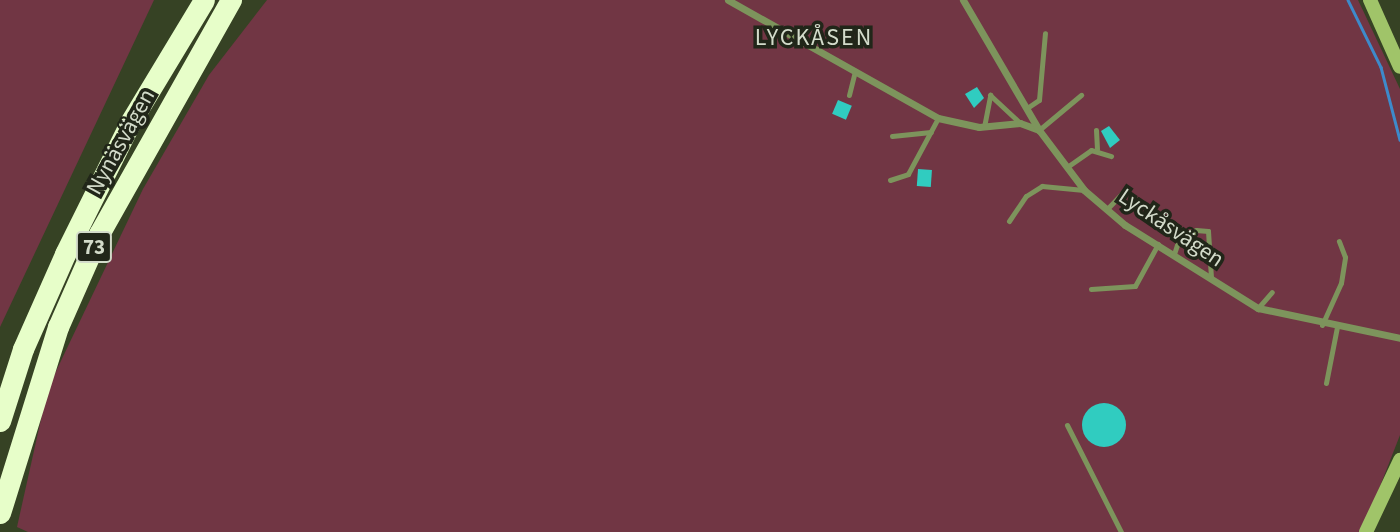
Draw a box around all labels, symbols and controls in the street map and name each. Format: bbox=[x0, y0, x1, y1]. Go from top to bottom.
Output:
district label: LYCKÅSEN bbox=[756, 24, 872, 52]
street label: Nynäsvägen bbox=[81, 84, 161, 200]
street label: Lyckåsvägen bbox=[1113, 183, 1229, 273]
road number: 73 bbox=[75, 230, 113, 264]

